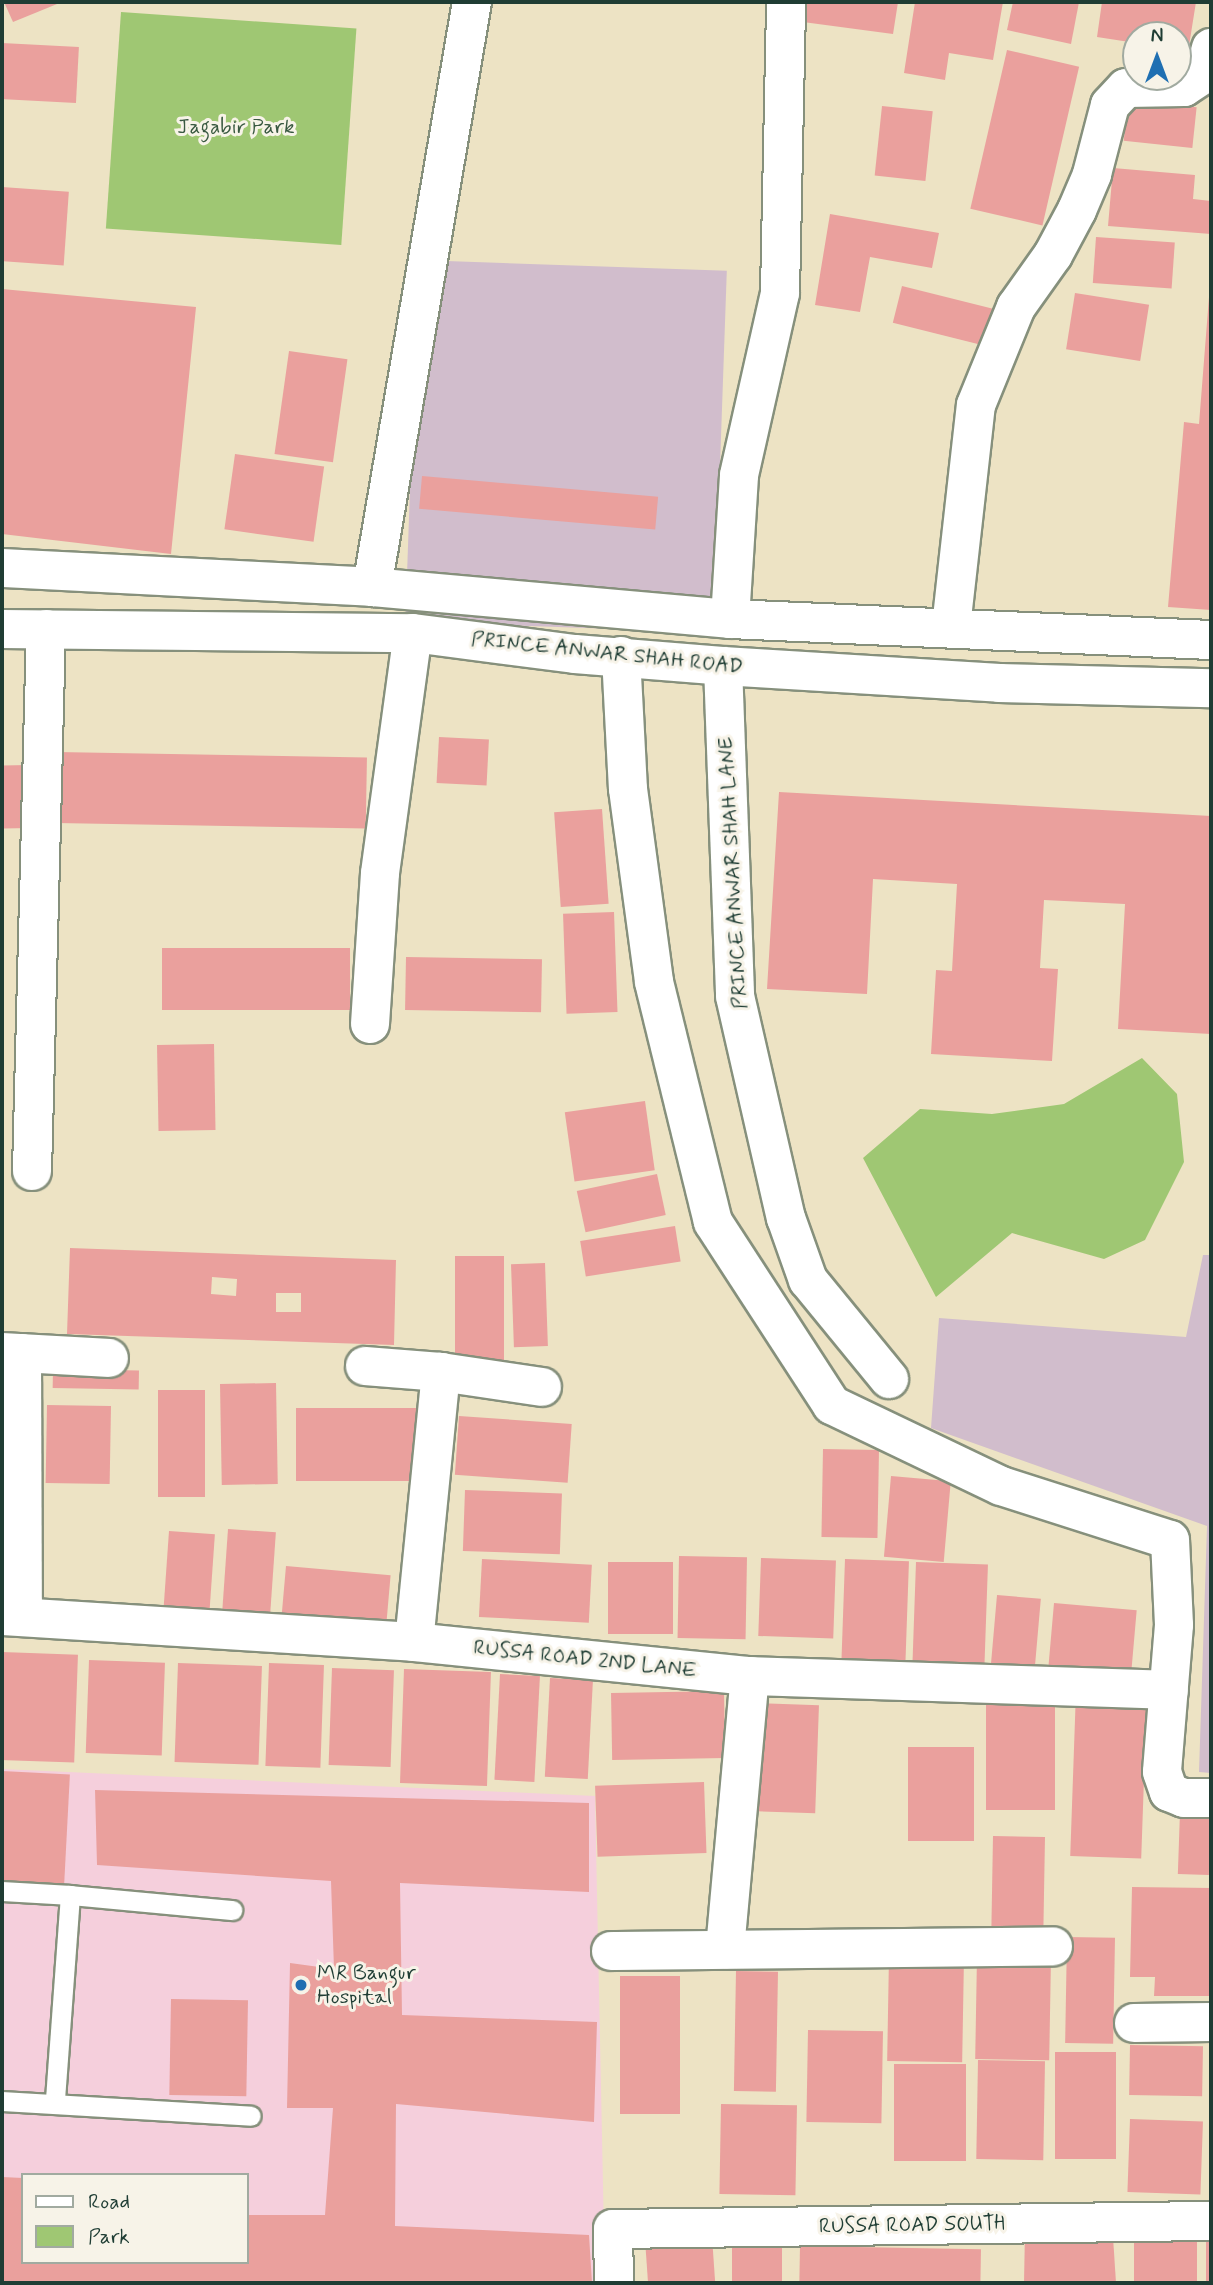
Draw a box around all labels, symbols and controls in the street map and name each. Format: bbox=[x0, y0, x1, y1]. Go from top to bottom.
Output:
north arrow bbox=[1122, 21, 1192, 91]
text: N bbox=[1151, 24, 1163, 49]
park label: Jagabir Park bbox=[178, 114, 294, 140]
street label: PRINCE ANWAR SHAH ROAD bbox=[470, 626, 744, 680]
street label: PRINCE ANWAR SHAH LANE bbox=[713, 735, 753, 1011]
street label: RUSSA ROAD 2ND LANE bbox=[472, 1635, 698, 1683]
place label: MR Bangur Hospital bbox=[317, 1960, 416, 2010]
marker: MR Bangur Hospital bbox=[291, 1975, 311, 1995]
legend bbox=[21, 2173, 248, 2264]
text: Road bbox=[88, 2188, 130, 2216]
street label: RUSSA ROAD SOUTH bbox=[816, 2211, 1008, 2239]
text: Park bbox=[88, 2223, 130, 2251]

